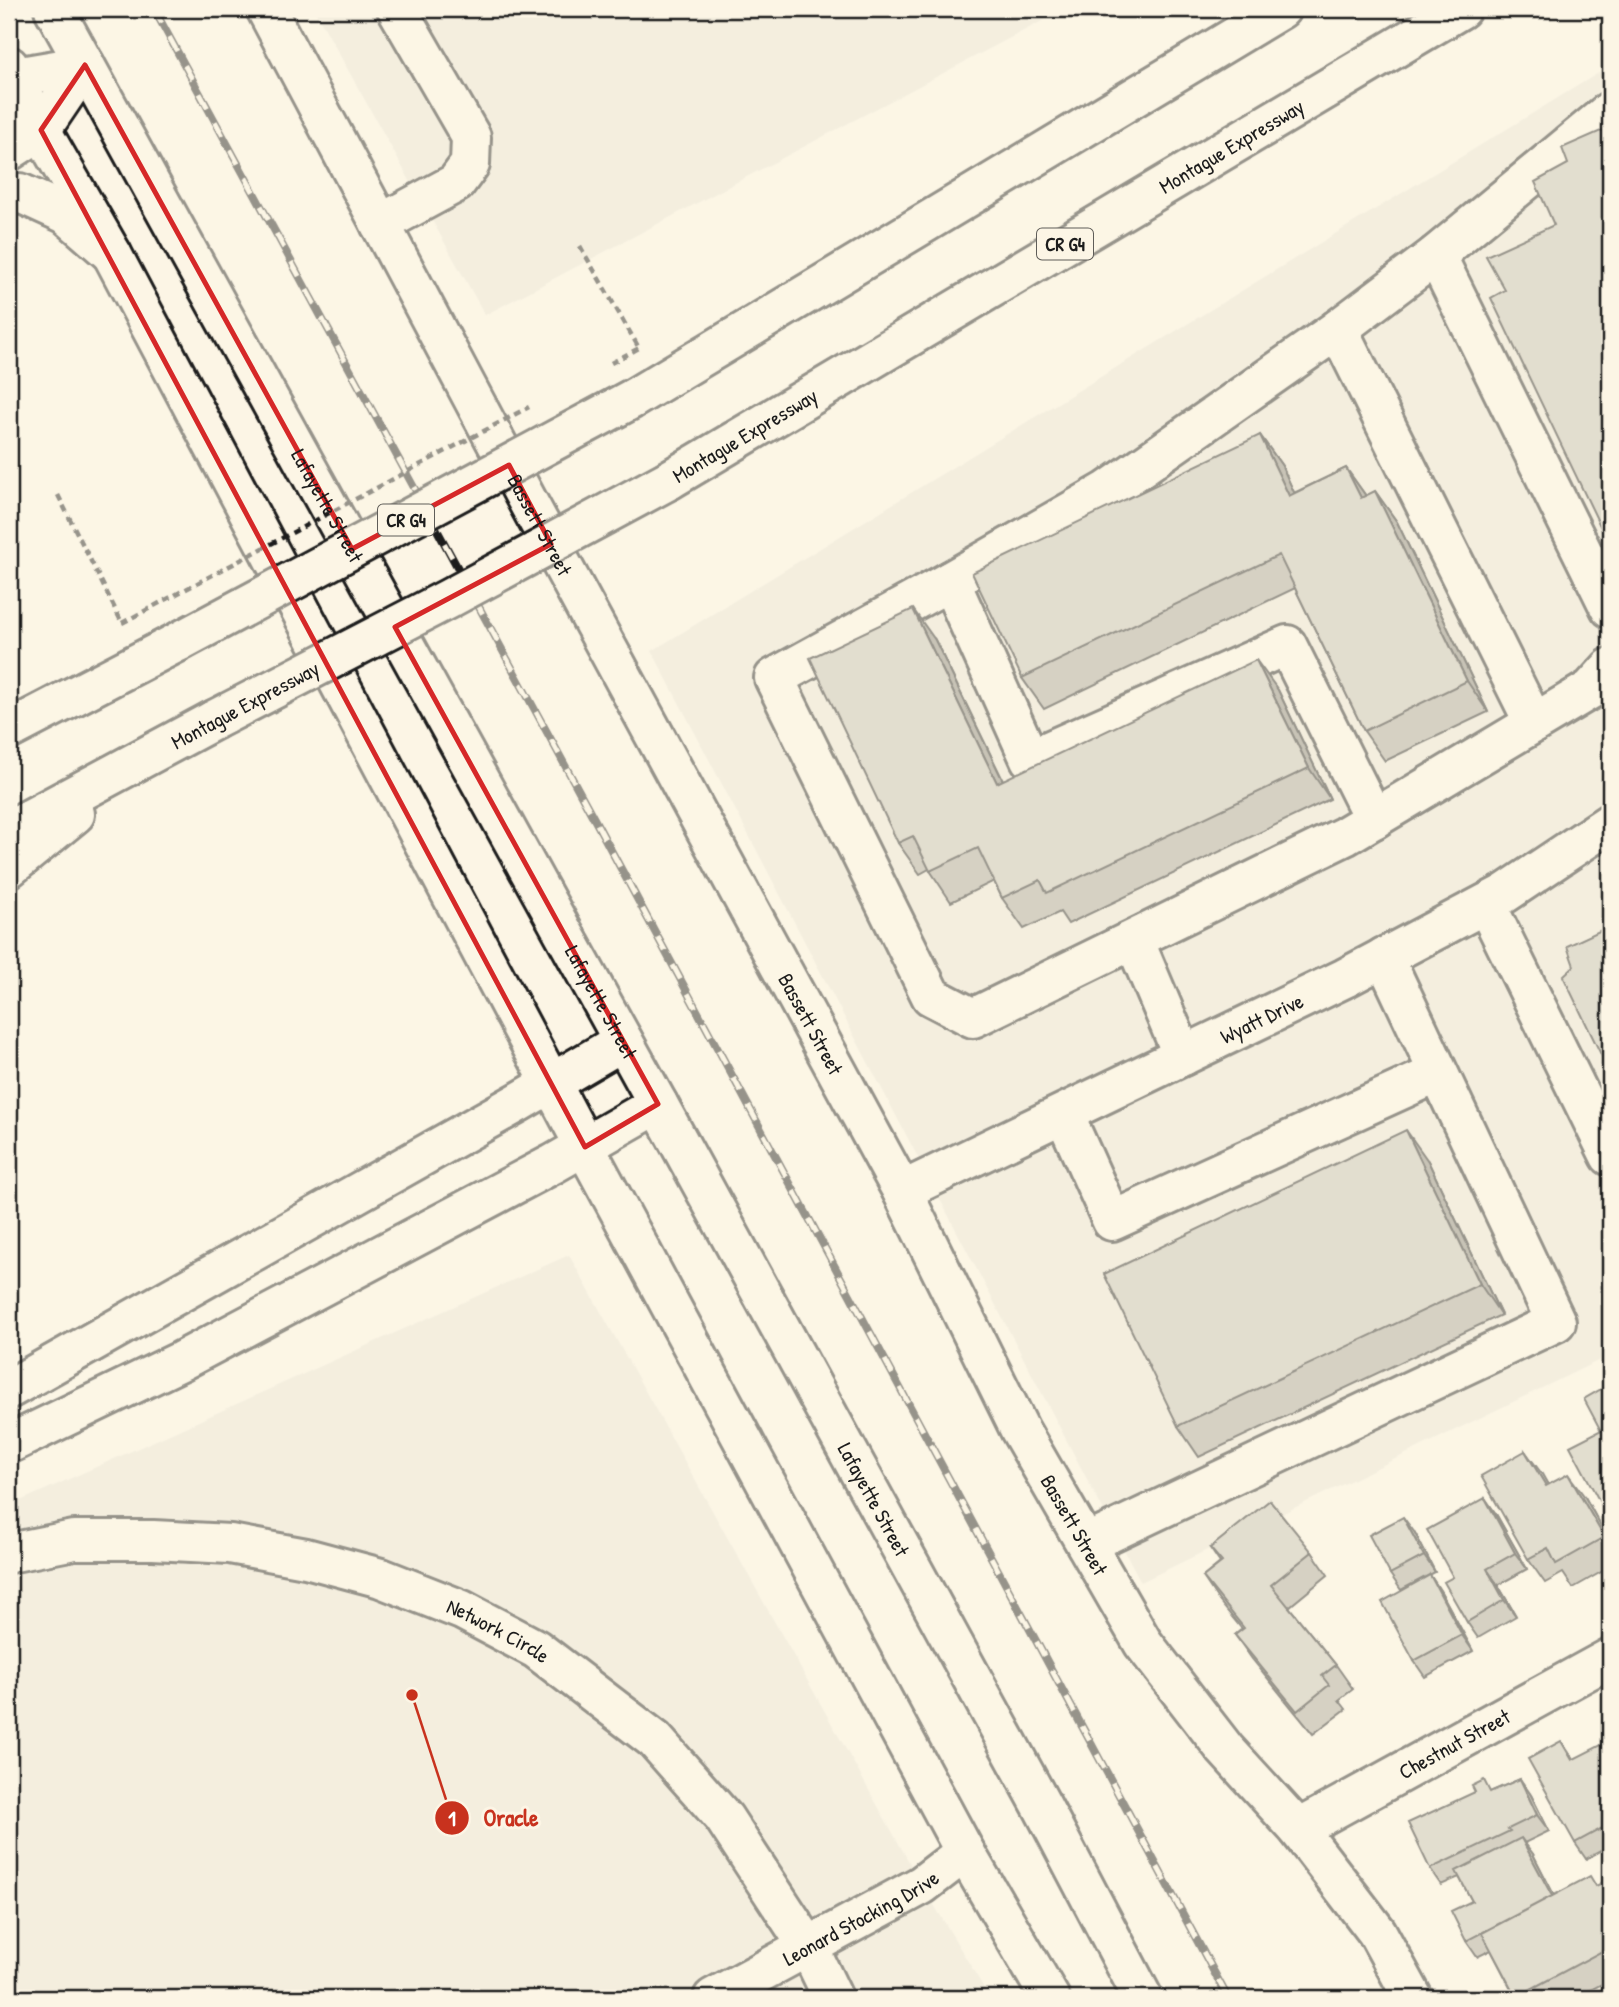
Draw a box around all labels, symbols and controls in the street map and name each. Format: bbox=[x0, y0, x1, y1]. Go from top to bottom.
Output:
street label: Montague Expressway bbox=[1153, 91, 1309, 200]
road number: CR G4 bbox=[1037, 228, 1093, 260]
street label: Montague Expressway bbox=[667, 381, 823, 489]
street label: Lafayette Street bbox=[285, 443, 371, 568]
street label: Bassett Street bbox=[501, 469, 580, 581]
road number: CR G4 bbox=[378, 505, 434, 536]
street label: Montague Expressway bbox=[166, 654, 324, 756]
street label: Lafayette Street bbox=[559, 940, 645, 1065]
street label: Bassett Street bbox=[772, 968, 851, 1080]
street label: Wyatt Drive bbox=[1215, 986, 1308, 1050]
street label: Lafayette Street bbox=[831, 1437, 917, 1562]
street label: Bassett Street bbox=[1034, 1469, 1115, 1581]
street label: Network Circle bbox=[443, 1591, 556, 1669]
street label: Chestnut Street bbox=[1393, 1701, 1516, 1786]
callout: Oracle bbox=[434, 1796, 552, 1840]
text: Oracle bbox=[484, 1802, 539, 1833]
text: 1 bbox=[448, 1804, 456, 1833]
street label: Leonard Stocking Drive bbox=[777, 1863, 945, 1972]

